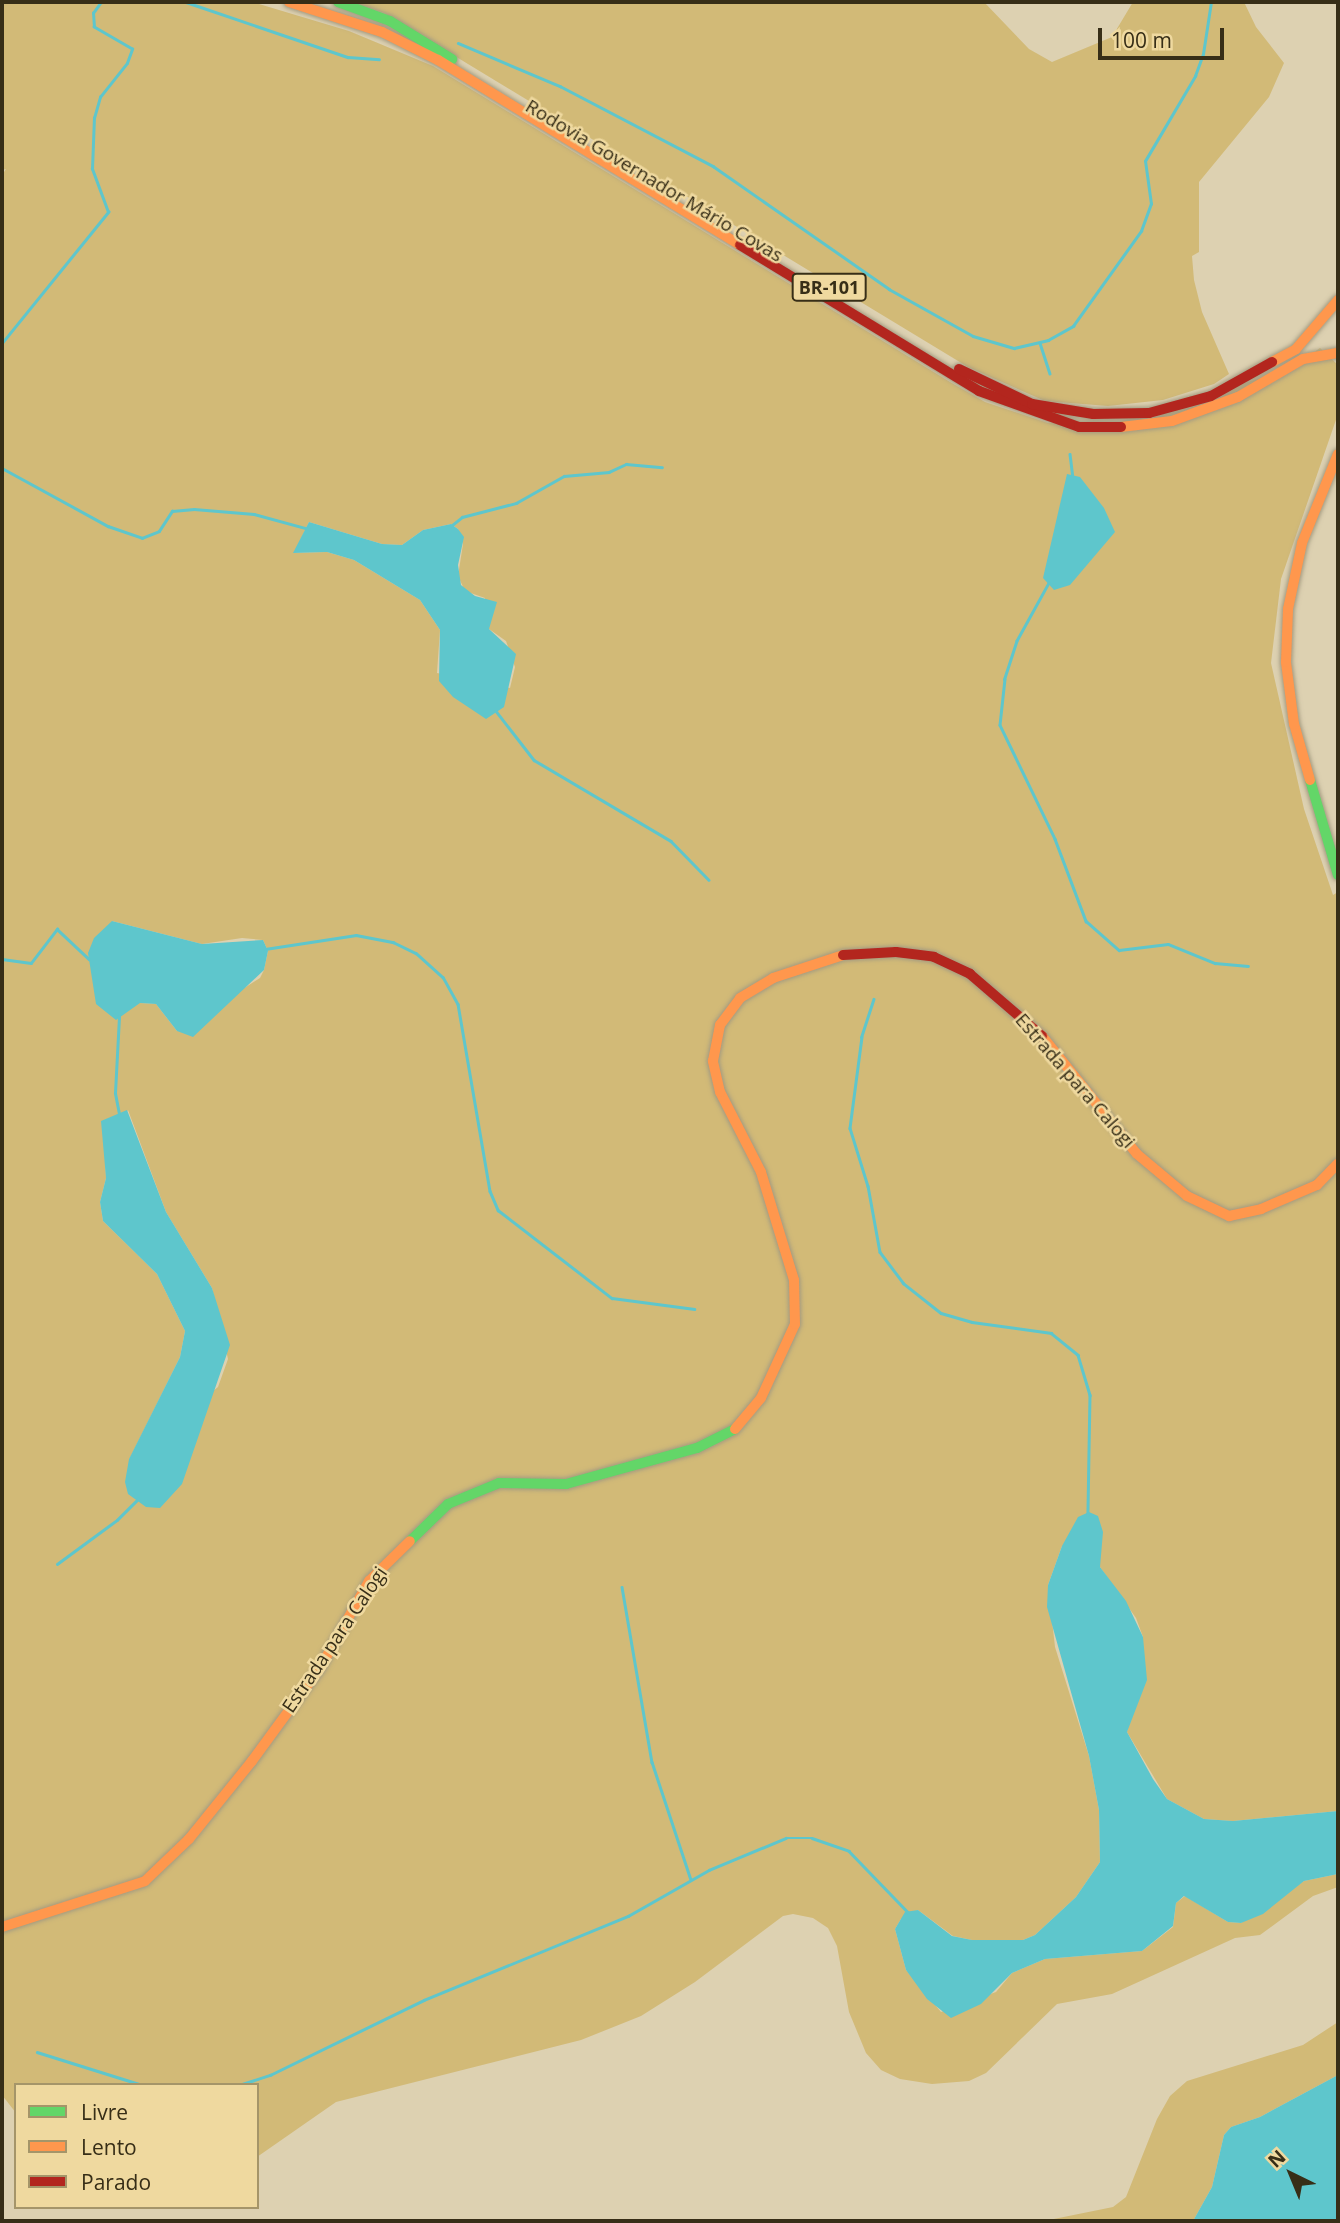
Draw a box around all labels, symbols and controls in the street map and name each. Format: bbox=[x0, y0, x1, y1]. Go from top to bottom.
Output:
scale bar bbox=[1102, 14, 1228, 58]
text: 100 m bbox=[1111, 26, 1172, 54]
street label: Rodovia Governador Mário Covas bbox=[521, 95, 787, 267]
road number: BR-101 bbox=[790, 272, 868, 302]
street label: Estrada para Calogi bbox=[1010, 1009, 1140, 1153]
street label: Estrada para Calogi bbox=[278, 1563, 392, 1717]
legend bbox=[14, 2083, 259, 2209]
text: Livre bbox=[81, 2098, 128, 2126]
text: Lento bbox=[81, 2133, 137, 2161]
north arrow bbox=[1256, 2139, 1326, 2209]
text: N bbox=[1262, 2144, 1291, 2173]
text: Parado bbox=[81, 2168, 151, 2196]

